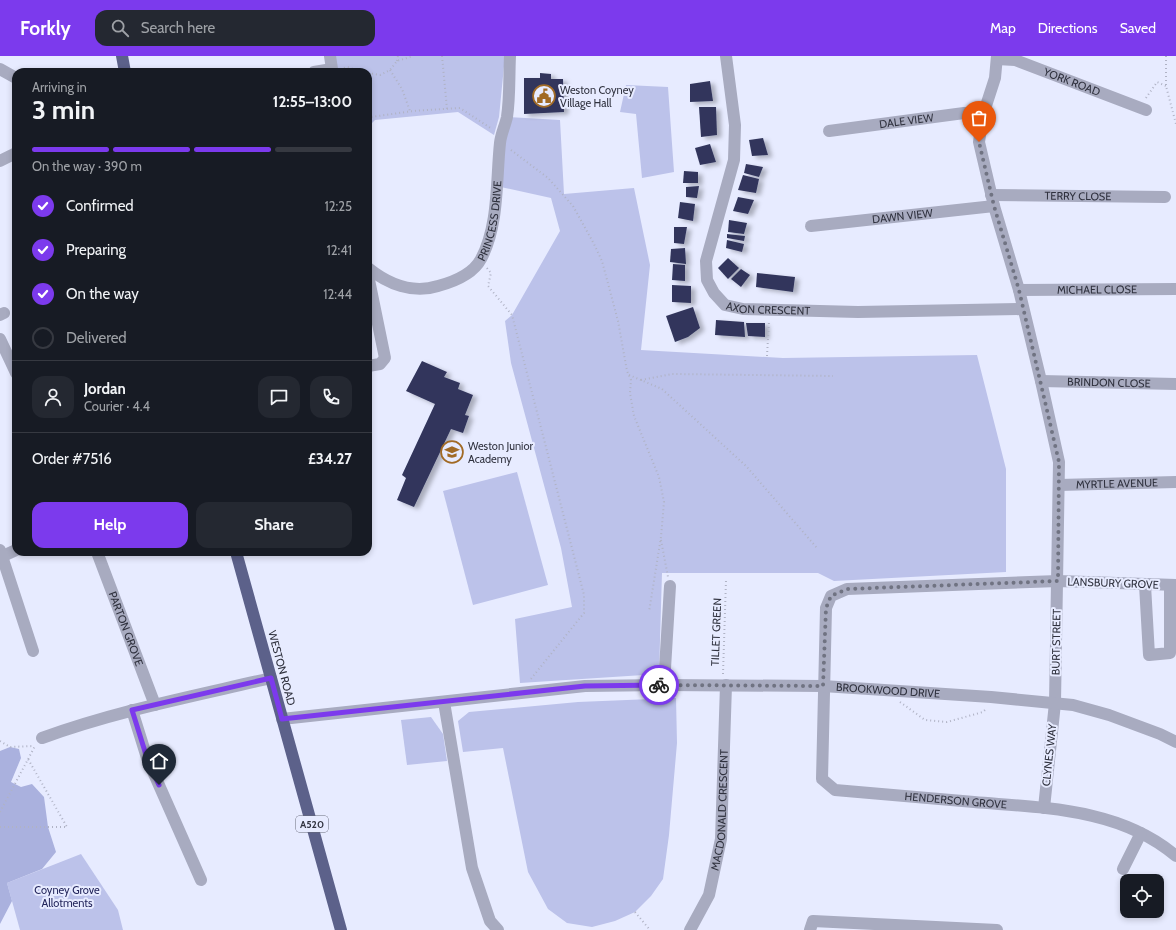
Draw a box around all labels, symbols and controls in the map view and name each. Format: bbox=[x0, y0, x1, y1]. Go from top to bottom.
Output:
search box bbox=[95, 10, 375, 46]
text: Forkly bbox=[20, 17, 71, 40]
icon: search bbox=[109, 17, 131, 39]
text: Search here bbox=[141, 19, 215, 37]
text: Map bbox=[990, 19, 1016, 37]
text: Directions bbox=[1038, 19, 1098, 37]
text: Saved bbox=[1120, 19, 1156, 37]
street label: YORK ROAD bbox=[1041, 64, 1102, 99]
text: Arriving in bbox=[32, 79, 87, 95]
public building icon: Weston Coyney Village Hall bbox=[531, 83, 557, 109]
place label: Weston Coyney Village Hall bbox=[560, 83, 634, 110]
text: 12:55–13:00 bbox=[273, 93, 352, 111]
text: 3 min bbox=[32, 94, 95, 126]
pin bbox=[962, 101, 996, 142]
icon: bag bbox=[968, 107, 990, 129]
street label: DALE VIEW bbox=[878, 110, 935, 131]
text: On the way · 390 m bbox=[32, 158, 142, 174]
street label: PRINCESS DRIVE bbox=[474, 180, 504, 263]
street label: TERRY CLOSE bbox=[1044, 189, 1112, 203]
icon: check bbox=[32, 195, 54, 217]
text: Confirmed bbox=[66, 197, 134, 215]
text: 12:25 bbox=[324, 198, 352, 214]
street label: DAWN VIEW bbox=[871, 206, 934, 226]
icon: check bbox=[32, 239, 54, 261]
text: Preparing bbox=[66, 241, 126, 259]
text: 12:41 bbox=[326, 242, 352, 258]
street label: MICHAEL CLOSE bbox=[1057, 282, 1137, 297]
icon: check bbox=[32, 283, 54, 305]
text: On the way bbox=[66, 285, 139, 303]
text: 12:44 bbox=[323, 286, 352, 302]
street label: AXON CRESCENT bbox=[725, 298, 810, 318]
text: Delivered bbox=[66, 329, 127, 347]
street label: BRINDON CLOSE bbox=[1067, 375, 1151, 390]
button: person bbox=[32, 376, 74, 418]
button: chat bbox=[258, 376, 300, 418]
button: phone bbox=[310, 376, 352, 418]
text: Jordan bbox=[84, 380, 126, 398]
text: Courier · 4.4 bbox=[84, 398, 150, 414]
school or university icon: Weston Junior Academy bbox=[439, 439, 465, 465]
place label: Weston Junior Academy bbox=[468, 439, 533, 466]
text: Order #7516 bbox=[32, 450, 112, 468]
text: £34.27 bbox=[308, 450, 352, 468]
street label: MYRTLE AVENUE bbox=[1076, 475, 1158, 492]
button: Help bbox=[32, 502, 188, 548]
button: Share bbox=[196, 502, 352, 548]
street label: LANSBURY GROVE bbox=[1067, 574, 1159, 592]
street label: PARTON GROVE bbox=[106, 589, 147, 668]
street label: TILLET GREEN bbox=[708, 598, 724, 666]
street label: BURT STREET bbox=[1048, 609, 1064, 675]
street label: WESTON ROAD bbox=[265, 629, 299, 707]
courier bbox=[639, 665, 679, 705]
icon: bike bbox=[648, 674, 670, 696]
street label: BROOKWOOD DRIVE bbox=[835, 680, 941, 701]
street label: CLYNES WAY bbox=[1039, 722, 1059, 787]
pin bbox=[142, 744, 176, 785]
street label: MACDONALD CRESCENT bbox=[707, 749, 731, 872]
icon: home bbox=[148, 750, 170, 772]
street label: HENDERSON GROVE bbox=[904, 789, 1007, 812]
road number: A520 bbox=[296, 816, 328, 832]
map controls bbox=[1120, 874, 1164, 918]
button: locate bbox=[1120, 874, 1164, 918]
park label: Coyney Grove Allotments bbox=[34, 883, 100, 910]

